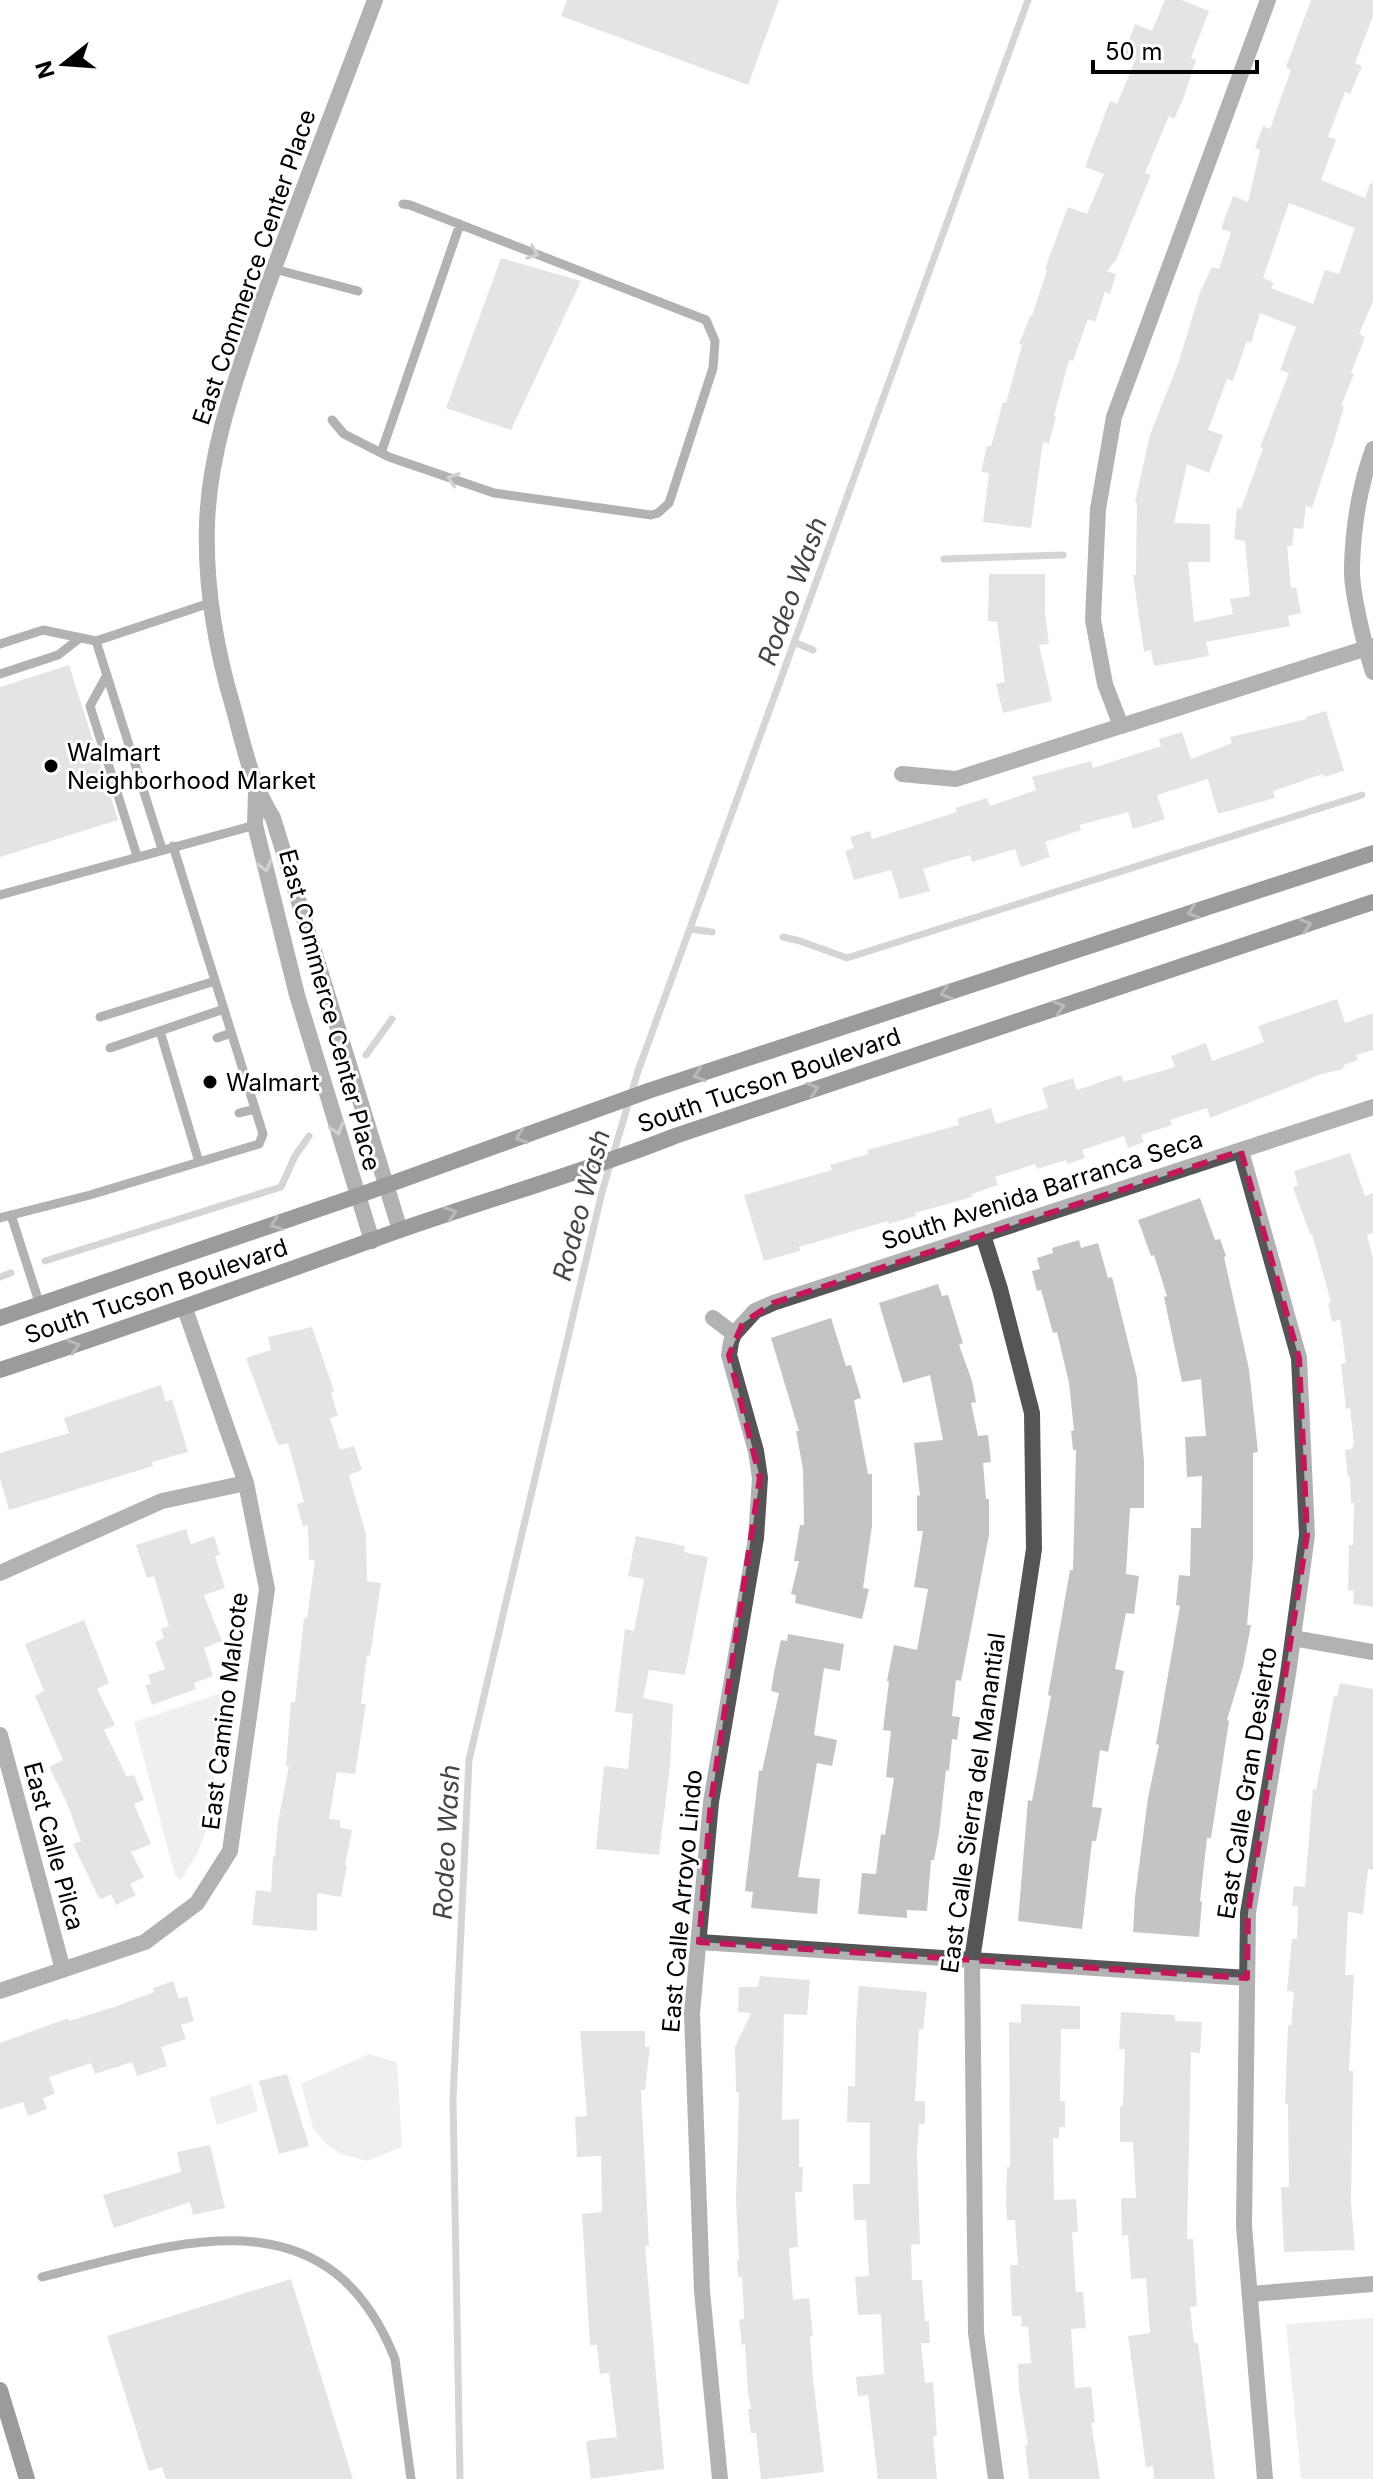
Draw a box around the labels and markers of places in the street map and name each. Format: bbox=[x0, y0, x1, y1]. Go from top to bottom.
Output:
place label: Walmart Neighborhood Market bbox=[67, 738, 316, 795]
marker: Walmart Neighborhood Market bbox=[42, 757, 60, 775]
place label: Walmart bbox=[226, 1068, 320, 1097]
marker: Walmart bbox=[201, 1073, 219, 1091]

